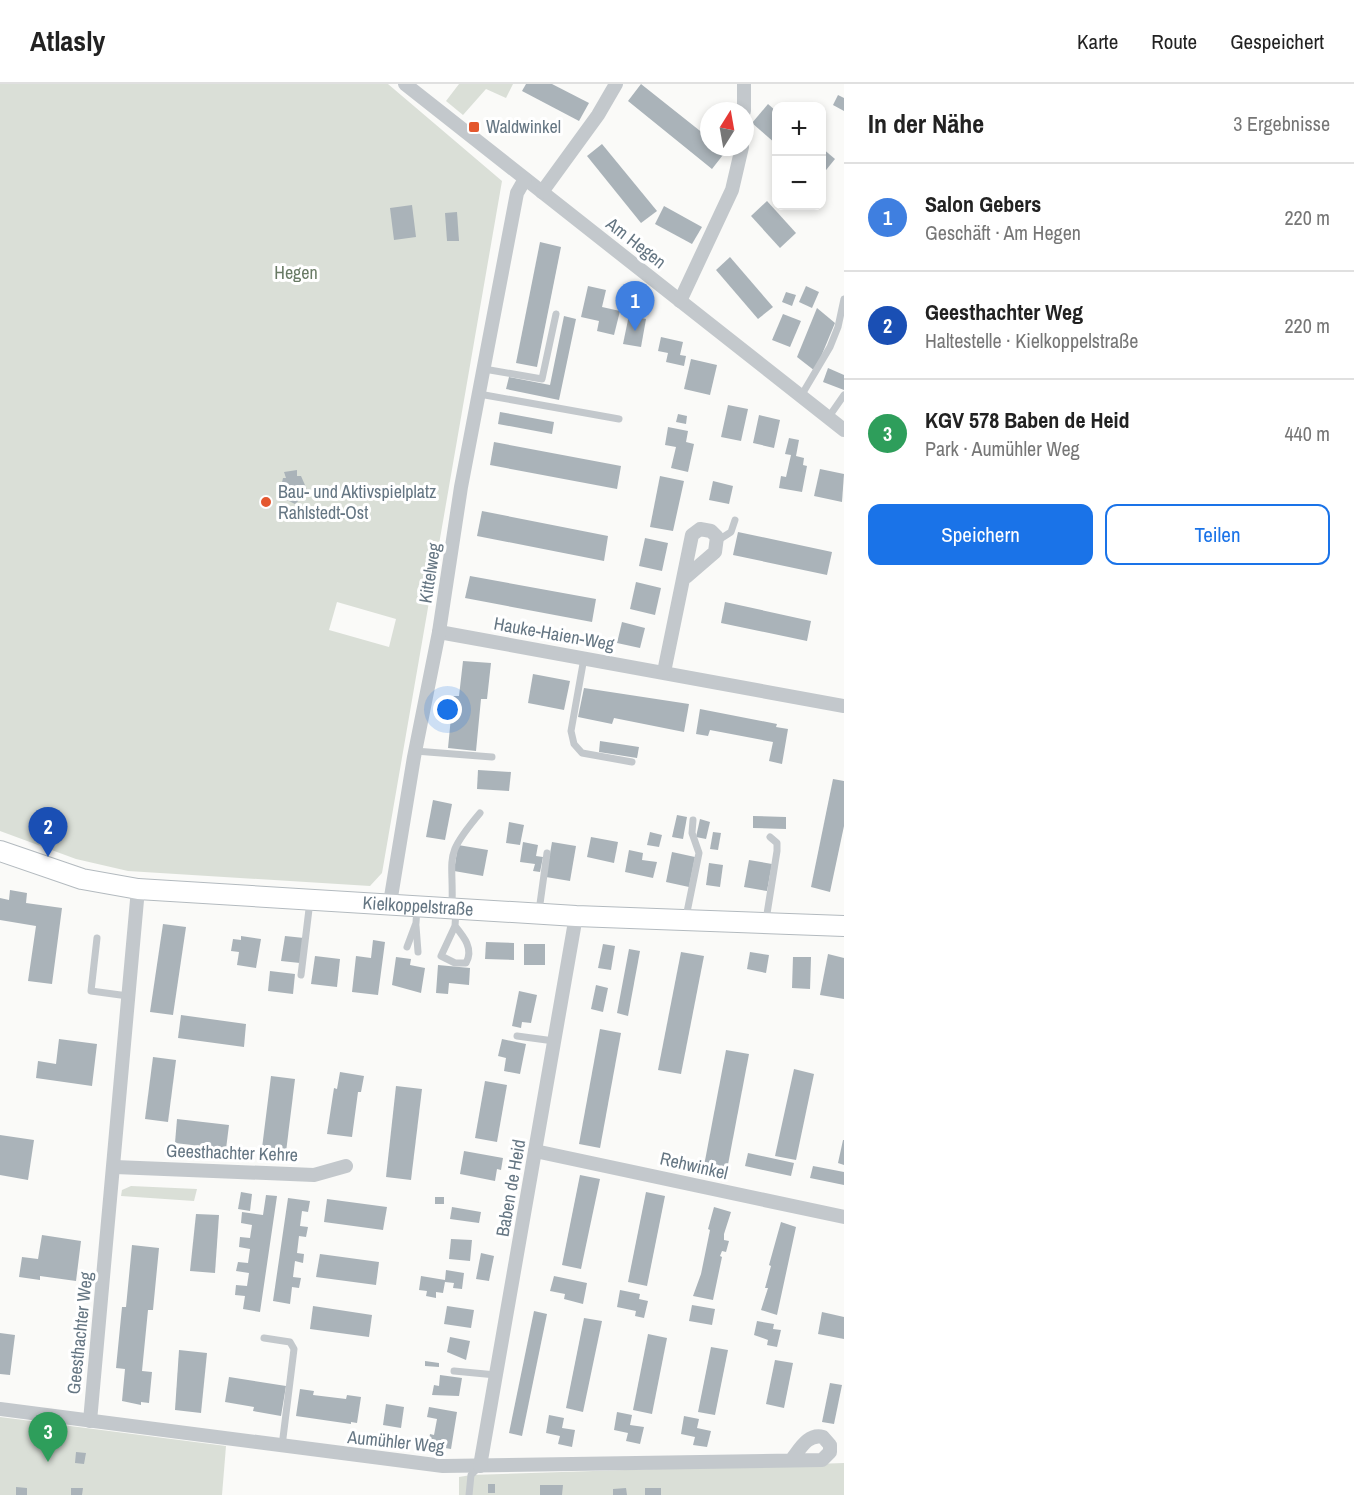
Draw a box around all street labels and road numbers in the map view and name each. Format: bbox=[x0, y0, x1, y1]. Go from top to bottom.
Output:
street label: Am Hegen bbox=[600, 211, 671, 274]
street label: Kittelweg bbox=[412, 540, 447, 605]
street label: Hauke-Haien-Weg bbox=[492, 611, 617, 657]
street label: Kielkoppelstraße bbox=[362, 890, 474, 922]
street label: Baben de Heid bbox=[490, 1137, 531, 1239]
street label: Geesthachter Kehre bbox=[166, 1138, 298, 1167]
street label: Rehwinkel bbox=[658, 1146, 730, 1185]
street label: Geesthachter Weg bbox=[61, 1270, 98, 1395]
street label: Aumühler Weg bbox=[345, 1424, 447, 1459]

